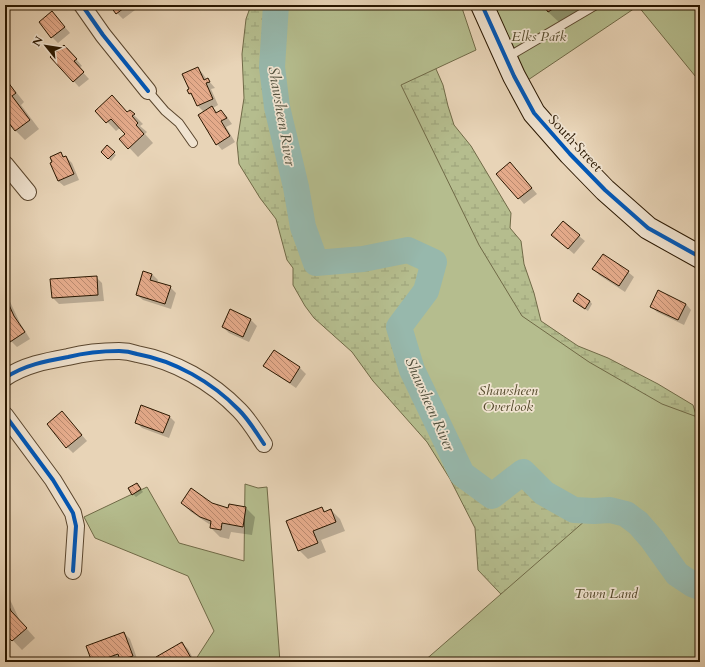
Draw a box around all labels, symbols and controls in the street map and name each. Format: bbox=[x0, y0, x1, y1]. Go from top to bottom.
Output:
north arrow bbox=[26, 26, 66, 66]
park label: Elks Park bbox=[512, 27, 566, 46]
text: N bbox=[29, 33, 47, 49]
water label: Shawsheen River bbox=[263, 65, 301, 168]
street label: South Street bbox=[544, 111, 607, 177]
water label: Shawsheen River bbox=[400, 354, 460, 455]
park label: Shawsheen Overlook bbox=[478, 381, 538, 416]
park label: Town Land bbox=[574, 584, 639, 603]

